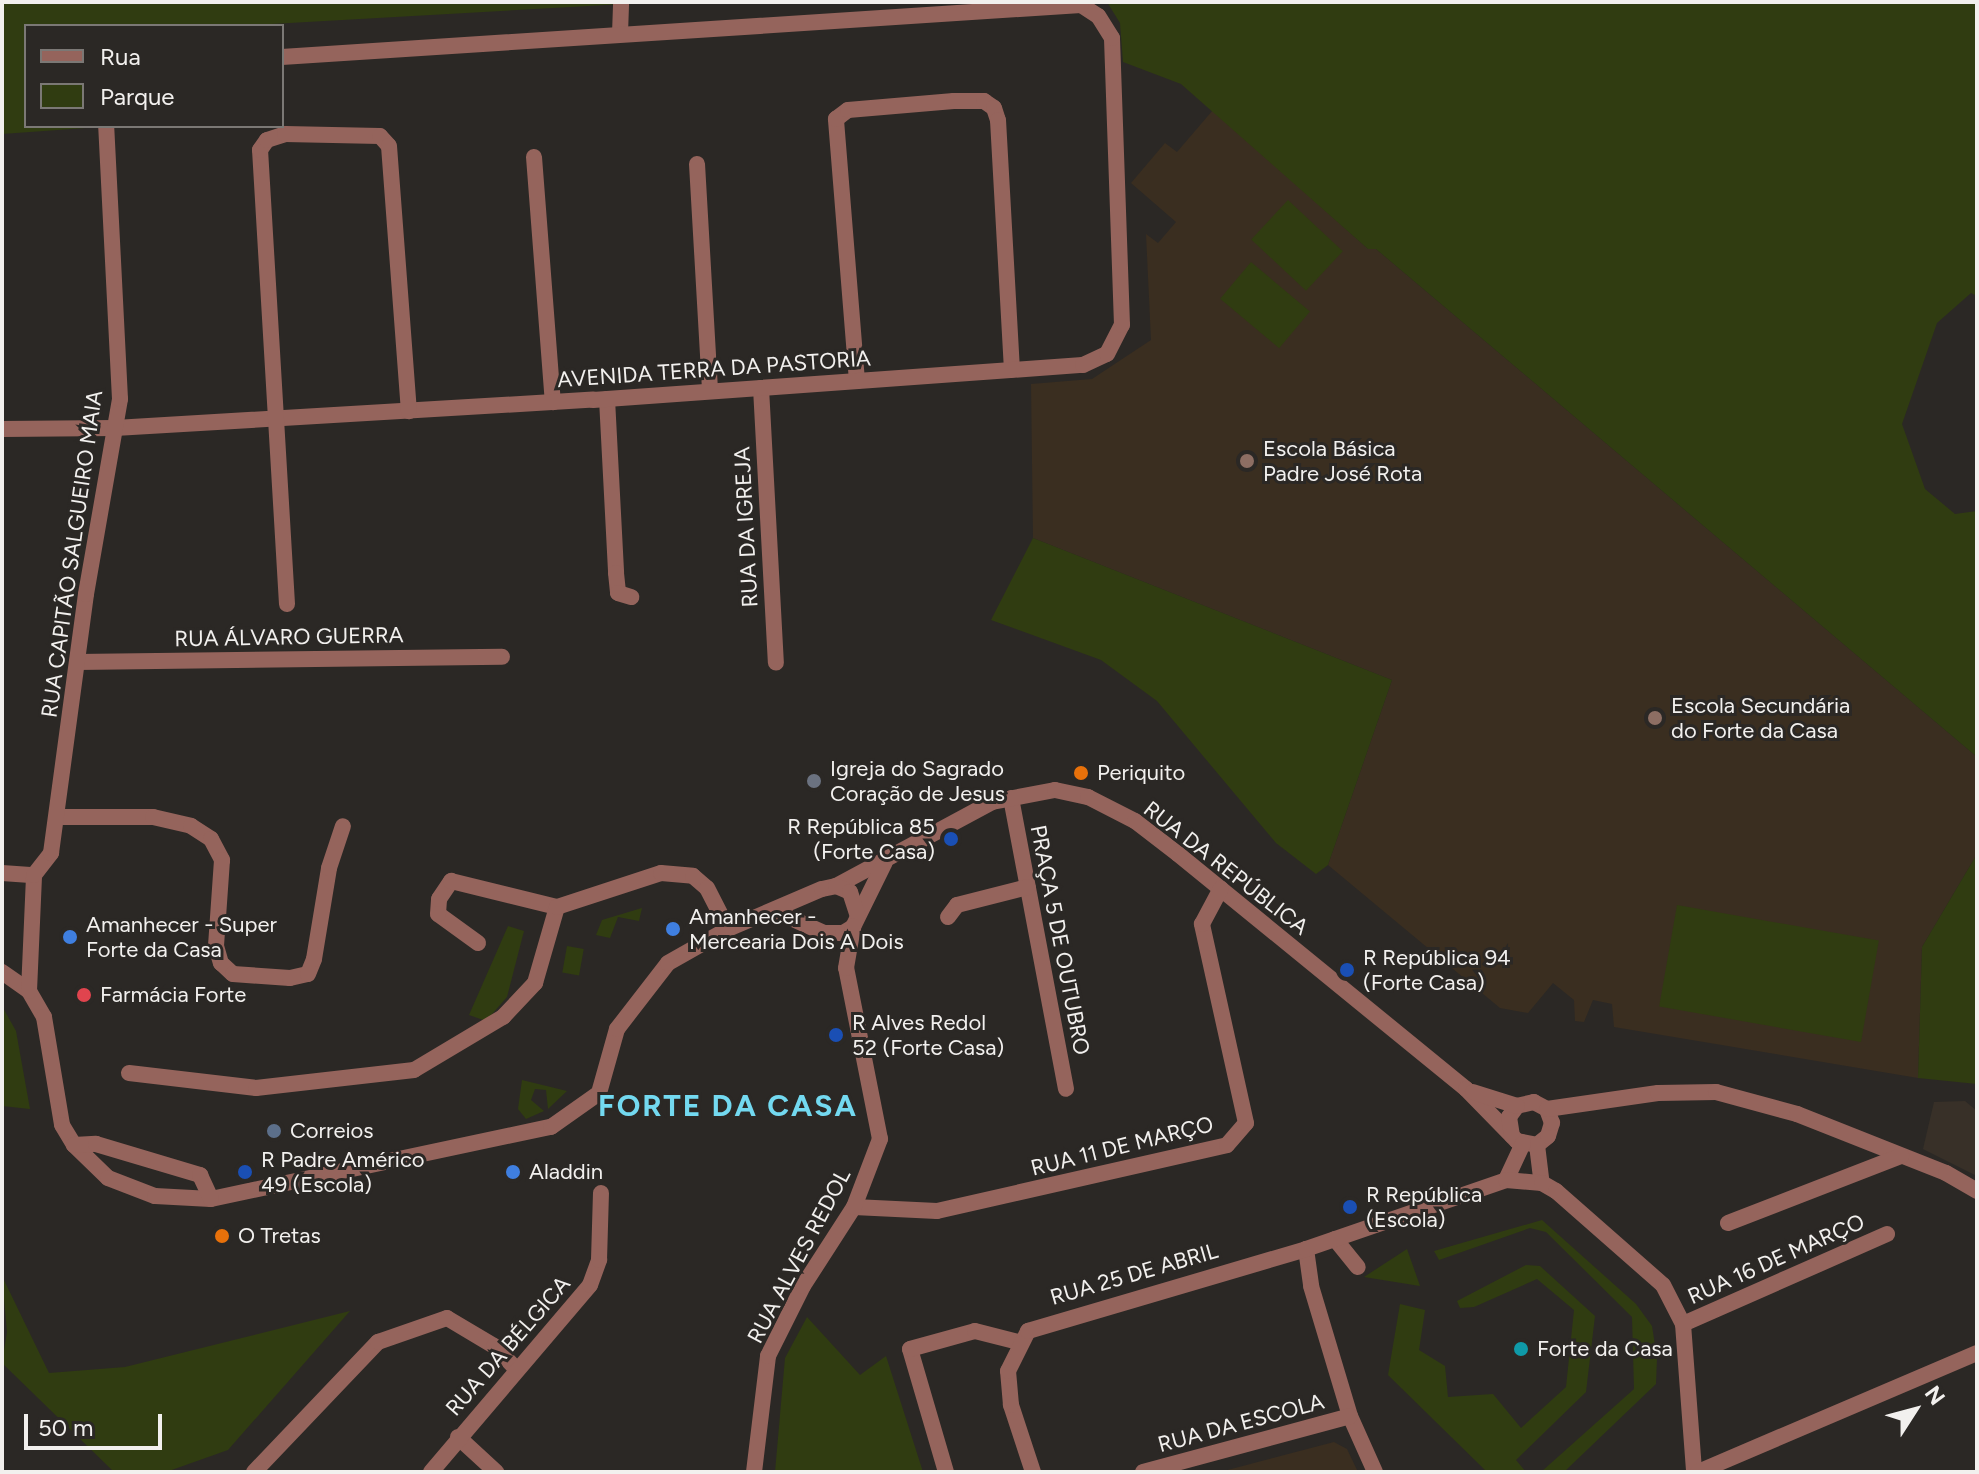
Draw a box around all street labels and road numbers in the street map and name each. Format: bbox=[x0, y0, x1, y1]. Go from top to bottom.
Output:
street label: AVENIDA TERRA DA PASTORIA bbox=[556, 345, 872, 393]
street label: RUA CAPITÃO SALGUEIRO MAIA bbox=[36, 389, 108, 719]
street label: RUA DA IGREJA bbox=[729, 446, 763, 608]
street label: RUA ÁLVARO GUERRA bbox=[174, 622, 404, 652]
street label: RUA DA REPÚBLICA bbox=[1138, 795, 1314, 941]
street label: PRAÇA 5 DE OUTUBRO bbox=[1025, 823, 1095, 1057]
street label: RUA 11 DE MARÇO bbox=[1028, 1111, 1216, 1181]
street label: RUA ALVES REDOL bbox=[742, 1164, 856, 1348]
street label: RUA 16 DE MARÇO bbox=[1684, 1208, 1868, 1310]
street label: RUA 25 DE ABRIL bbox=[1047, 1237, 1221, 1311]
street label: RUA DA BÉLGICA bbox=[440, 1271, 576, 1421]
street label: RUA DA ESCOLA bbox=[1155, 1388, 1327, 1458]

